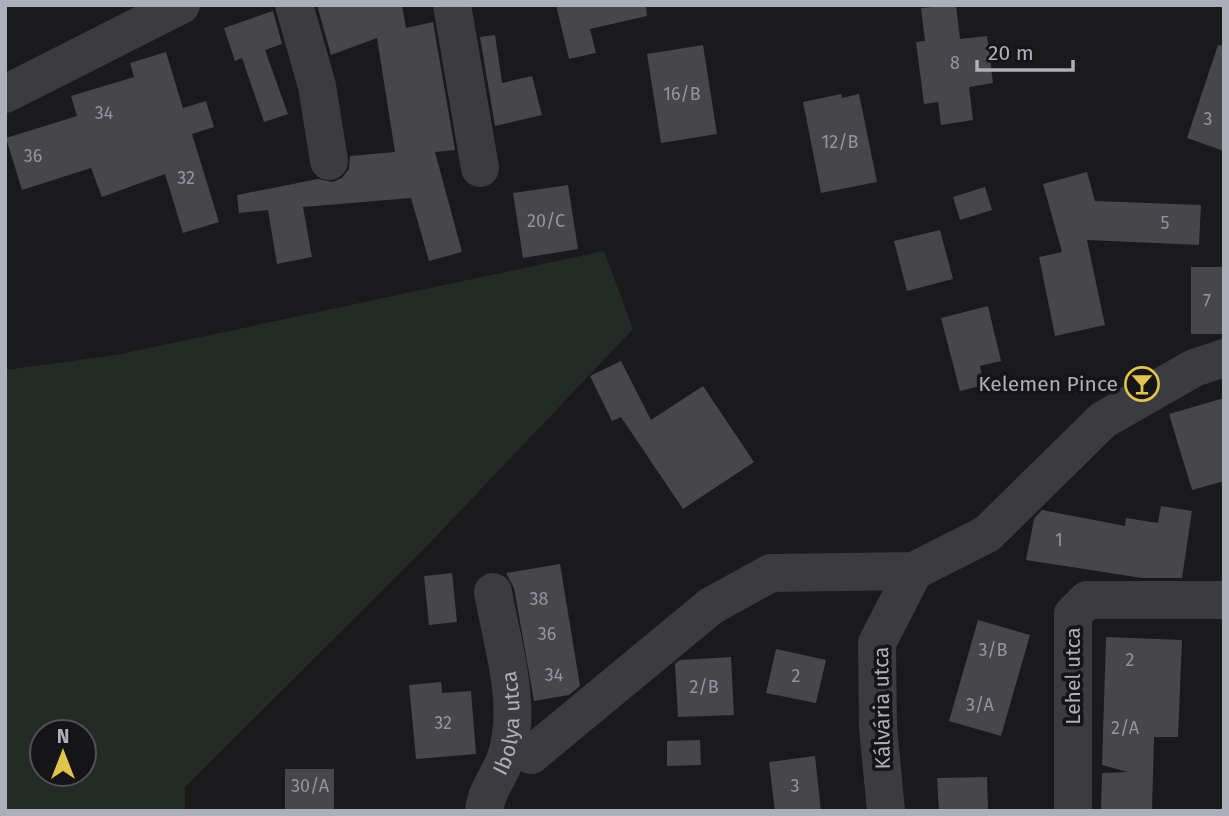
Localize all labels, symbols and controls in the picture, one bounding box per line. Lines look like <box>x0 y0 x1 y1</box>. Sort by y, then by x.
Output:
scale bar <box>977 28 1073 72</box>
text: 20 m <box>988 40 1034 66</box>
house number: 8 <box>950 52 960 74</box>
house number: 16/B <box>663 83 701 105</box>
house number: 34 <box>95 102 114 124</box>
house number: 3 <box>1204 108 1212 130</box>
house number: 12/B <box>821 131 859 153</box>
house number: 36 <box>24 145 42 167</box>
house number: 32 <box>177 167 195 189</box>
house number: 20/C <box>527 210 565 232</box>
house number: 5 <box>1160 212 1170 234</box>
house number: 7 <box>1203 290 1211 312</box>
bar icon: Kelemen Pince <box>1123 365 1161 403</box>
place label: Kelemen Pince <box>978 371 1118 397</box>
house number: 1 <box>1055 529 1063 551</box>
house number: 38 <box>530 588 549 610</box>
house number: 36 <box>538 623 556 645</box>
street label: Lehel utca <box>1060 627 1086 725</box>
house number: 3/B <box>979 639 1008 661</box>
street label: Kálvária utca <box>868 647 896 769</box>
house number: 2 <box>1126 649 1135 671</box>
house number: 34 <box>545 664 564 686</box>
house number: 2 <box>792 665 801 687</box>
street label: Ibolya utca <box>487 669 526 779</box>
house number: 2/B <box>689 676 719 698</box>
house number: 3/A <box>966 694 995 716</box>
house number: 32 <box>434 712 452 734</box>
house number: 2/A <box>1111 717 1140 739</box>
north arrow <box>28 718 98 788</box>
text: N <box>57 725 69 748</box>
house number: 30/A <box>291 775 330 797</box>
house number: 3 <box>791 775 799 797</box>

